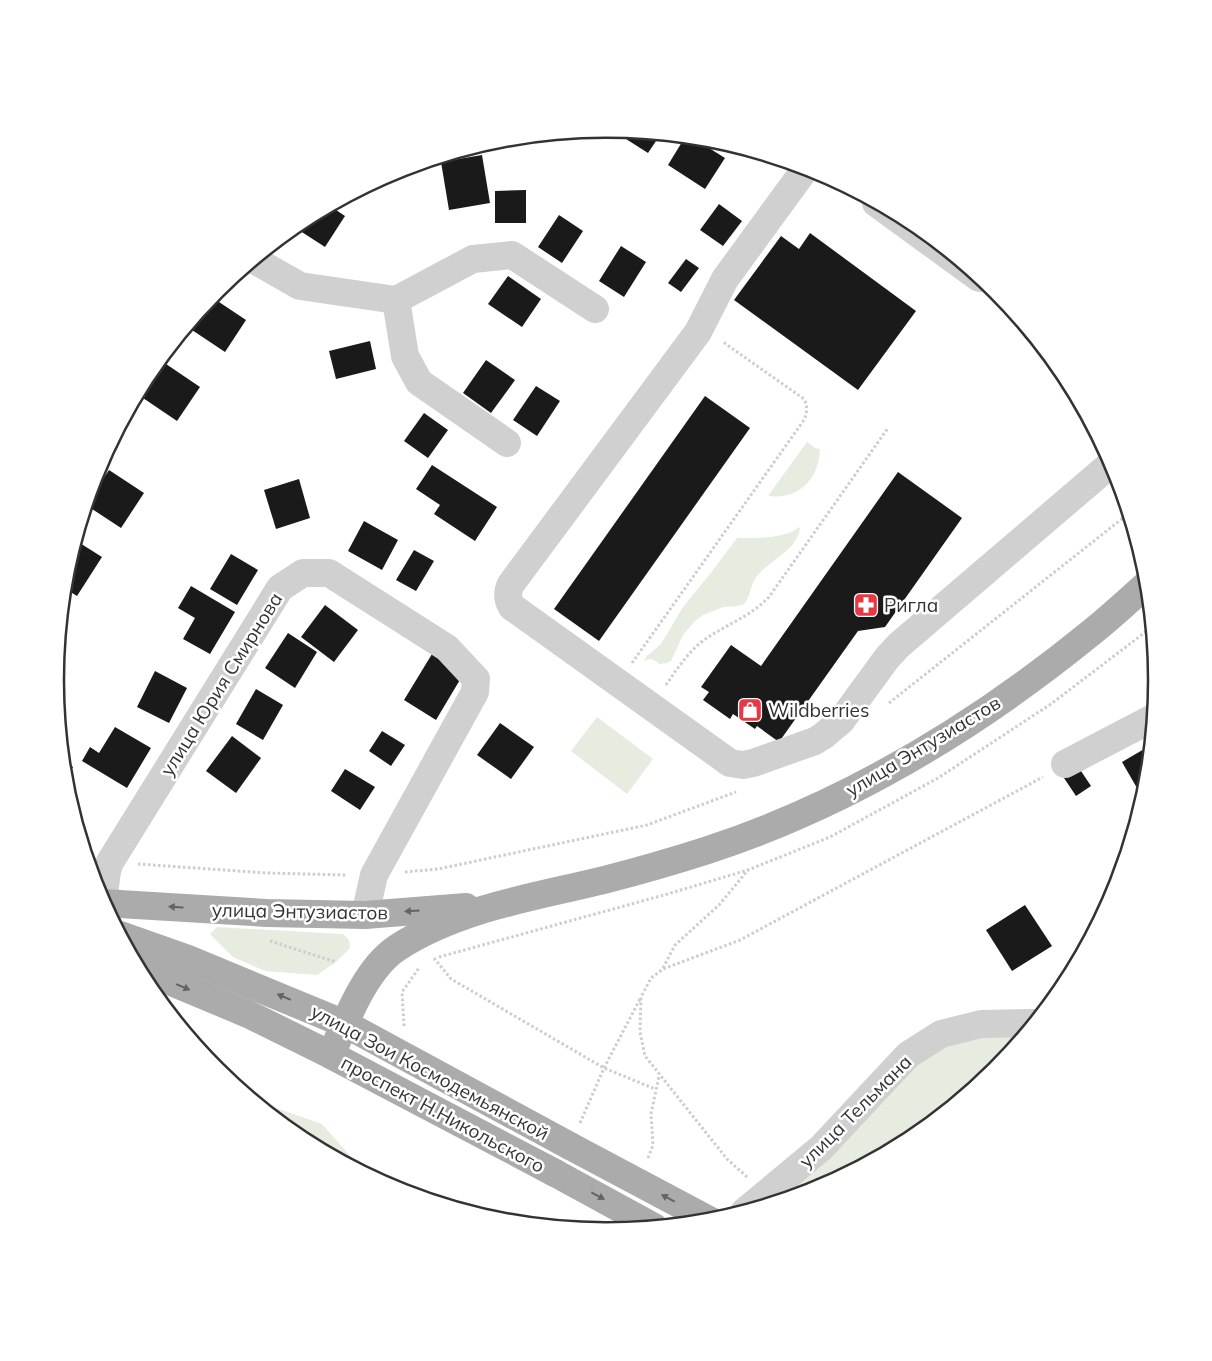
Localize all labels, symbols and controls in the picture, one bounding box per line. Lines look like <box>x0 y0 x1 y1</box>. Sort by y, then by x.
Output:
street label: улица Юрия Смирнова <box>155 588 287 780</box>
pharmacy icon: Ригла <box>853 592 879 618</box>
place label: Ригла <box>884 593 938 617</box>
street label: улица Энтузиастов <box>841 690 1005 802</box>
shop icon: Wildberries <box>737 697 763 723</box>
place label: Wildberries <box>768 698 869 722</box>
street label: улица Энтузиастов <box>212 897 388 925</box>
one-way arrow <box>168 903 184 911</box>
one-way arrow <box>404 908 420 916</box>
one-way arrow <box>176 983 190 991</box>
one-way arrow <box>277 993 291 1001</box>
street label: улица Зои Космодемьянской <box>307 999 553 1145</box>
street label: проспект Н.Никольского <box>337 1050 549 1178</box>
street label: улица Тельмана <box>794 1050 916 1172</box>
one-way arrow <box>591 1192 604 1201</box>
one-way arrow <box>661 1194 675 1202</box>

